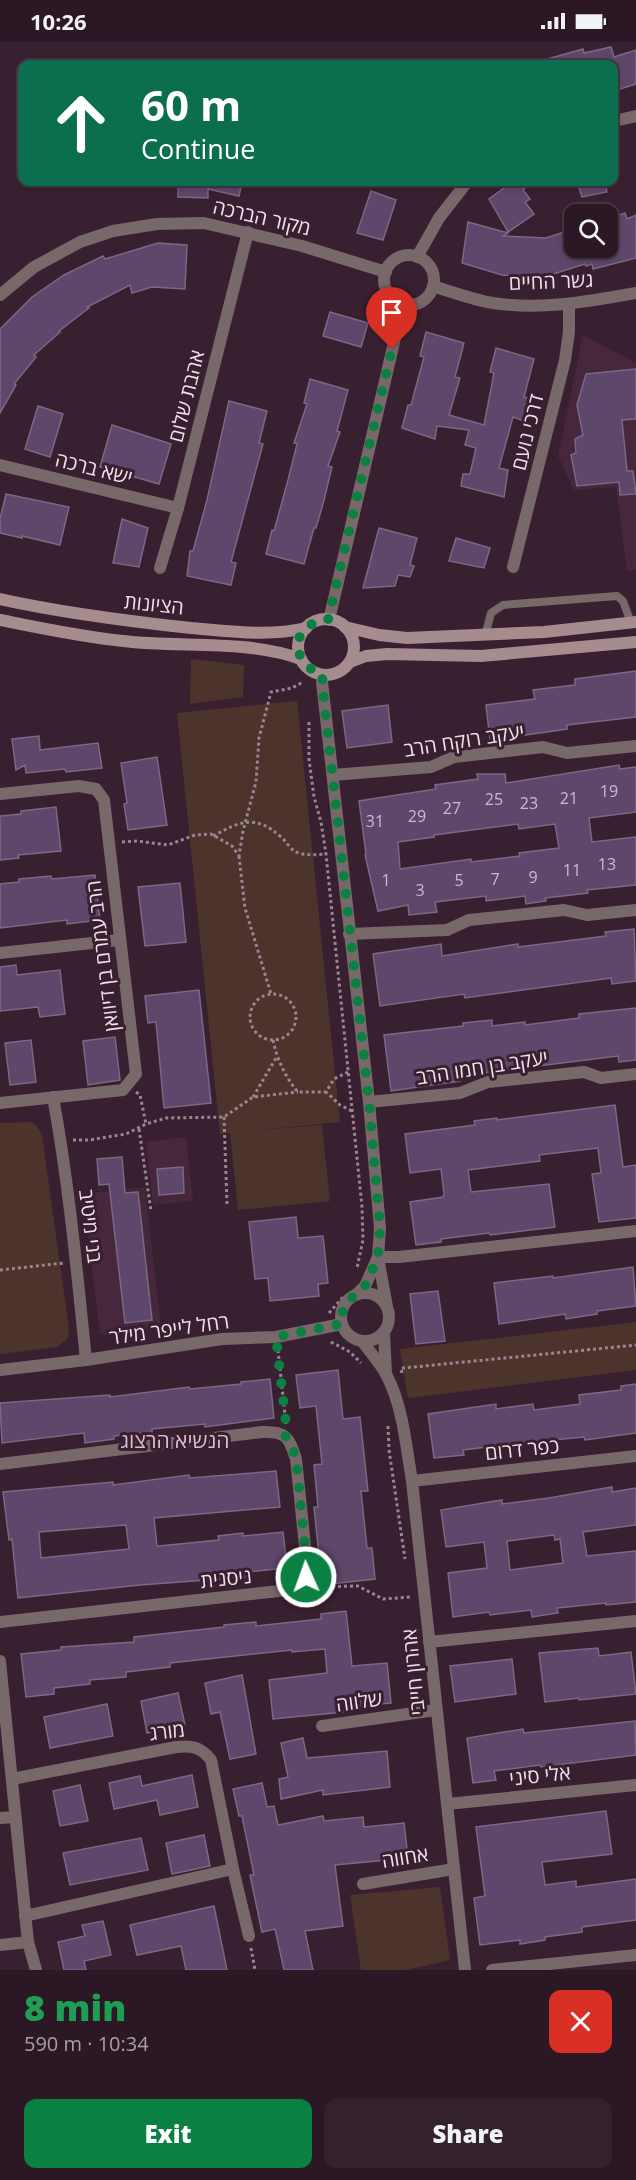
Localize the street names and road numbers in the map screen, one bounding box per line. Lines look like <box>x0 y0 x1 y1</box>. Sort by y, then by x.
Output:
street label: מקור הברכה <box>210 193 314 241</box>
street label: גשר החיים <box>508 266 594 296</box>
street label: אהבת שלום <box>162 347 210 445</box>
street label: דרכי נועם <box>505 391 549 473</box>
street label: ישא ברכה <box>53 445 135 491</box>
street label: הציונות <box>123 587 185 621</box>
street label: יעקב רוקח הרב <box>402 717 526 763</box>
street label: הרב עמרם בן דיוואן <box>79 879 125 1033</box>
street label: יעקב בן חמו הרב <box>414 1043 550 1091</box>
street label: בני מיטיב <box>73 1188 109 1265</box>
street label: רחל לייפר מילר <box>107 1307 231 1351</box>
street label: כפר דרום <box>484 1432 560 1466</box>
street label: ניסנית <box>199 1562 253 1594</box>
street label: אהרון חייבי <box>395 1627 431 1717</box>
street label: שלווה <box>334 1684 384 1718</box>
street label: מורג <box>148 1715 186 1747</box>
street label: אלי סיני <box>508 1758 572 1792</box>
street label: אחווה <box>380 1840 430 1874</box>

